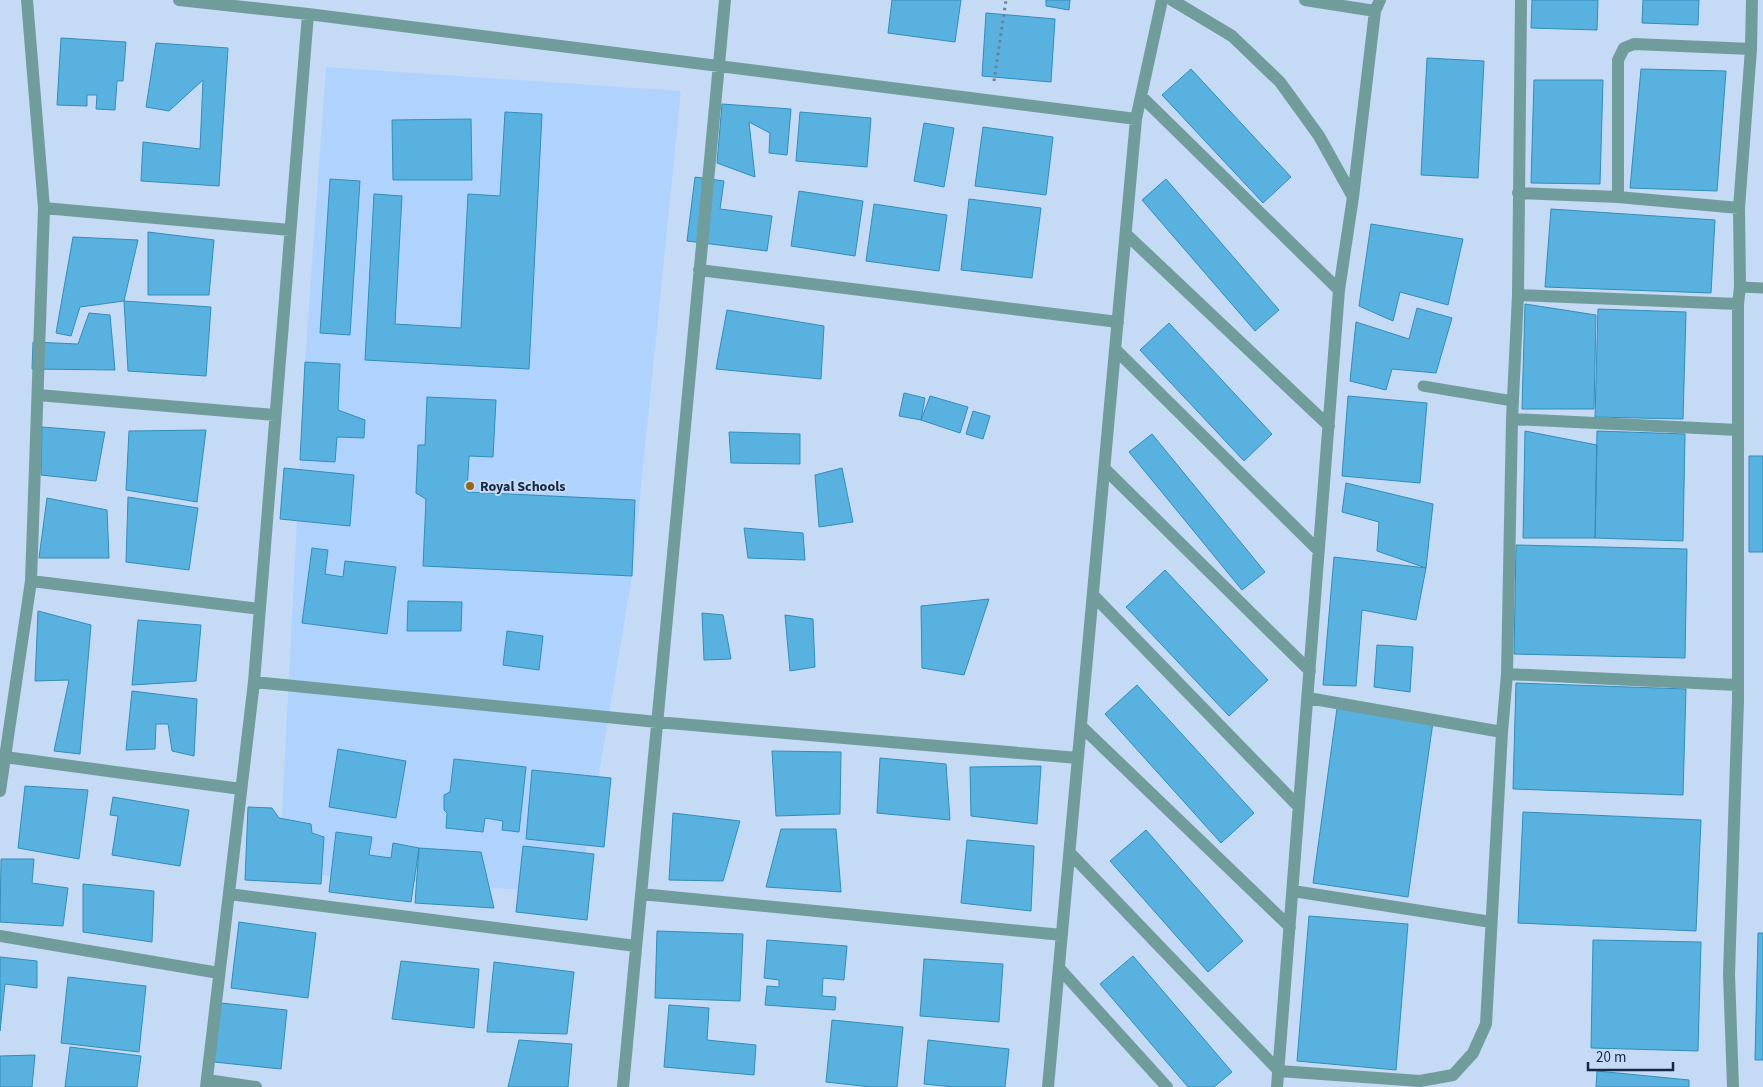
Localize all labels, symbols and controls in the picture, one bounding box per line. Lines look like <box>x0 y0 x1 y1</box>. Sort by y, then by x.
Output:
place label: Royal Schools <box>480 477 565 497</box>
marker: Royal Schools <box>464 480 476 492</box>
scale bar <box>1588 1040 1673 1072</box>
text: 20 m <box>1596 1047 1626 1068</box>

